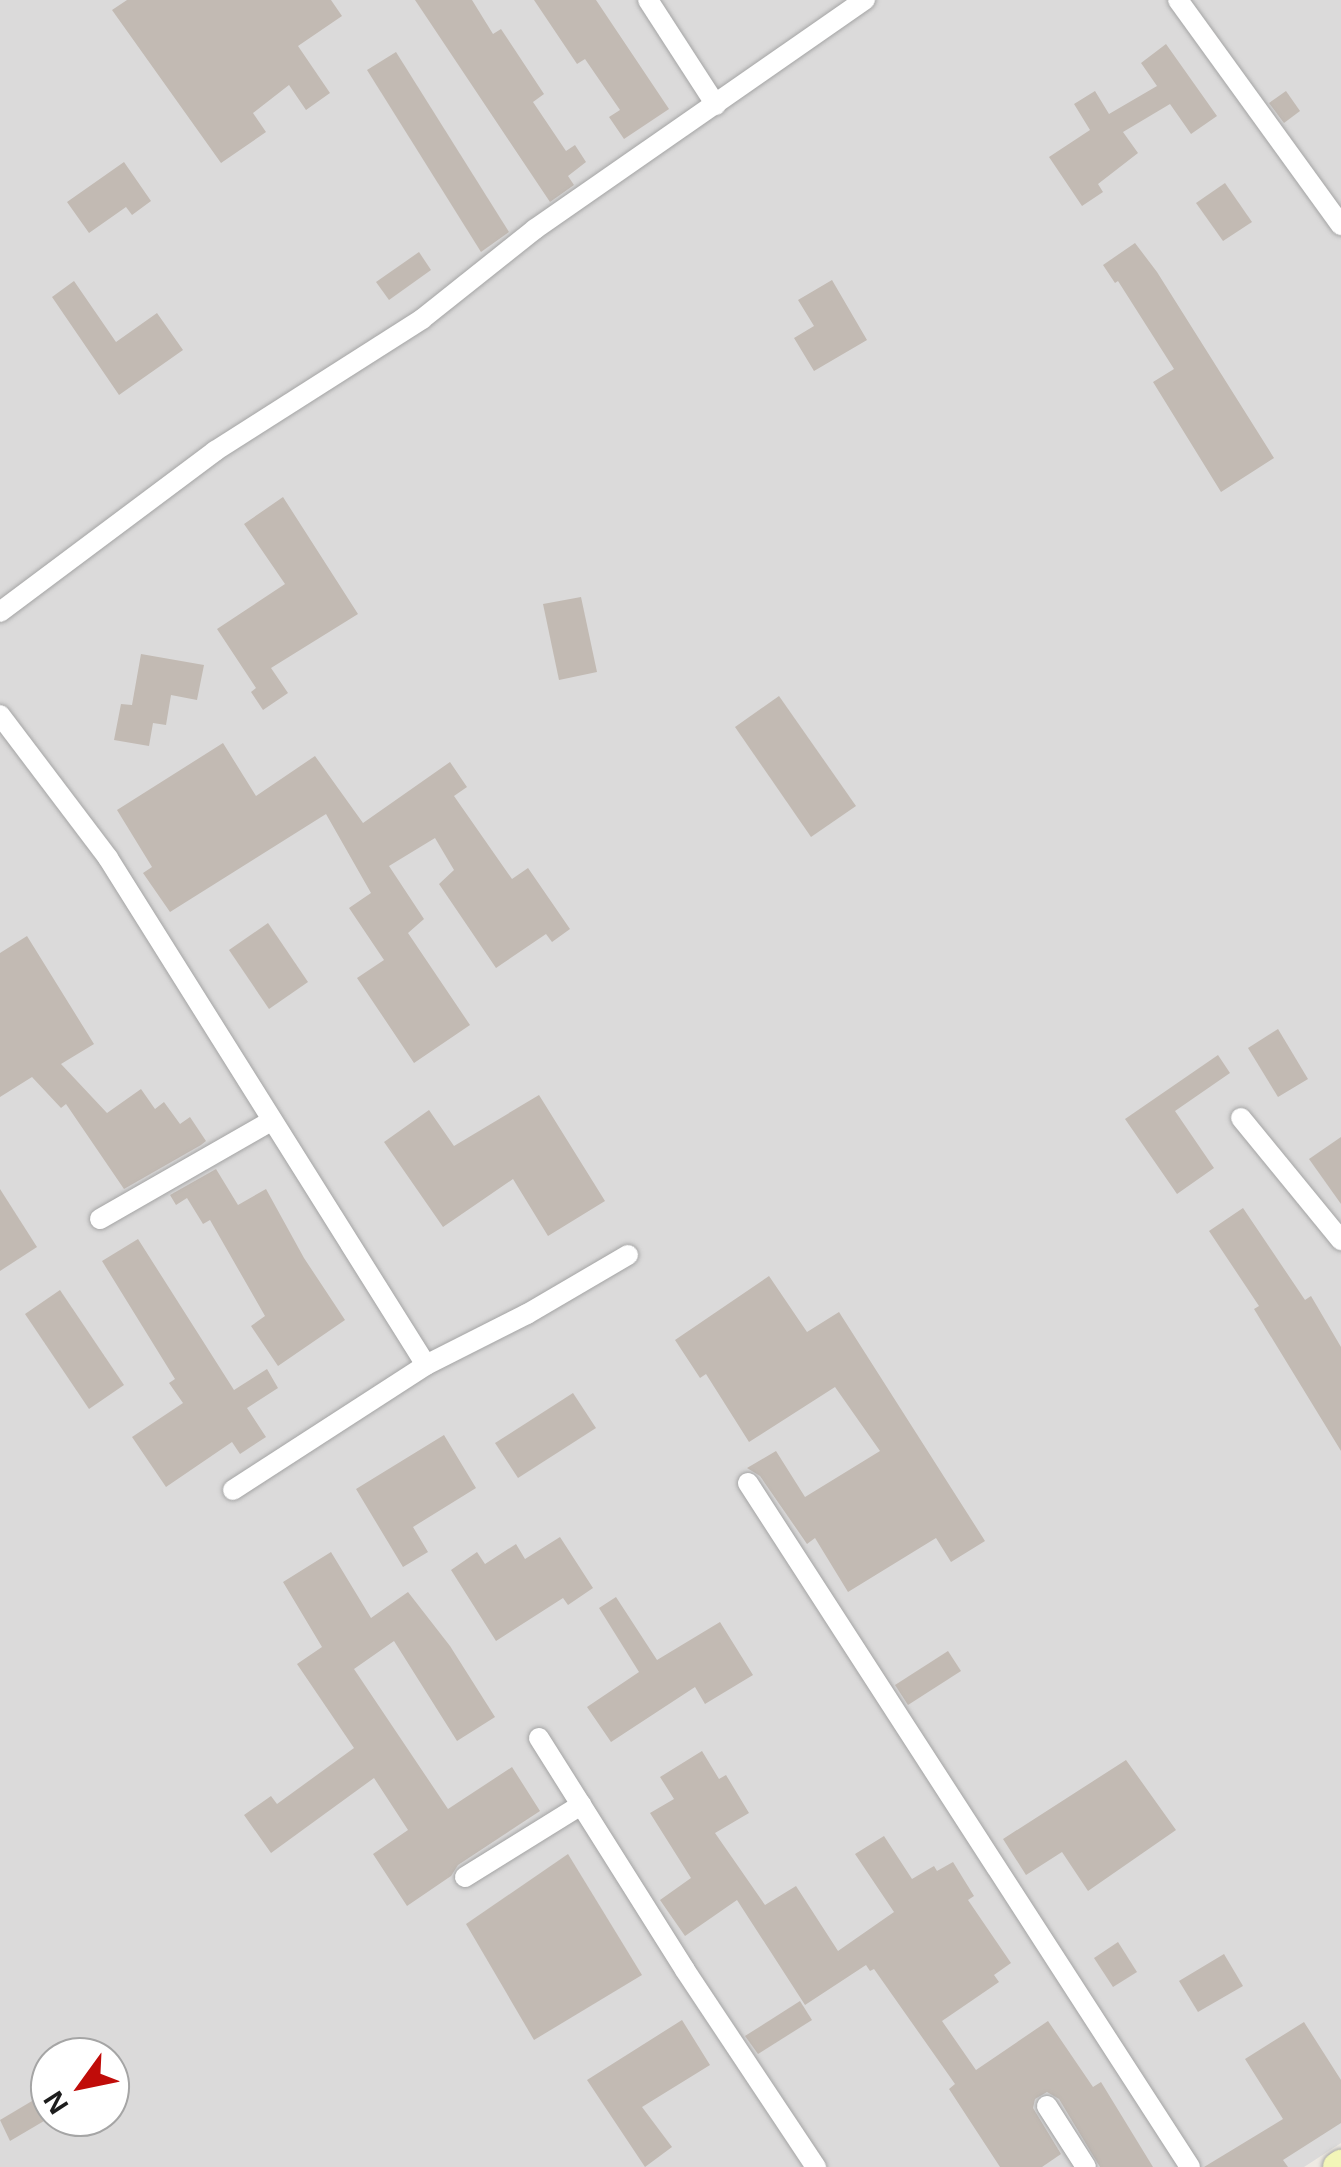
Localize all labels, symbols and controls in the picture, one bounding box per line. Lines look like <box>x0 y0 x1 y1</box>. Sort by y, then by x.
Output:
north arrow <box>30 2037 130 2137</box>
text: N <box>38 2086 75 2119</box>

